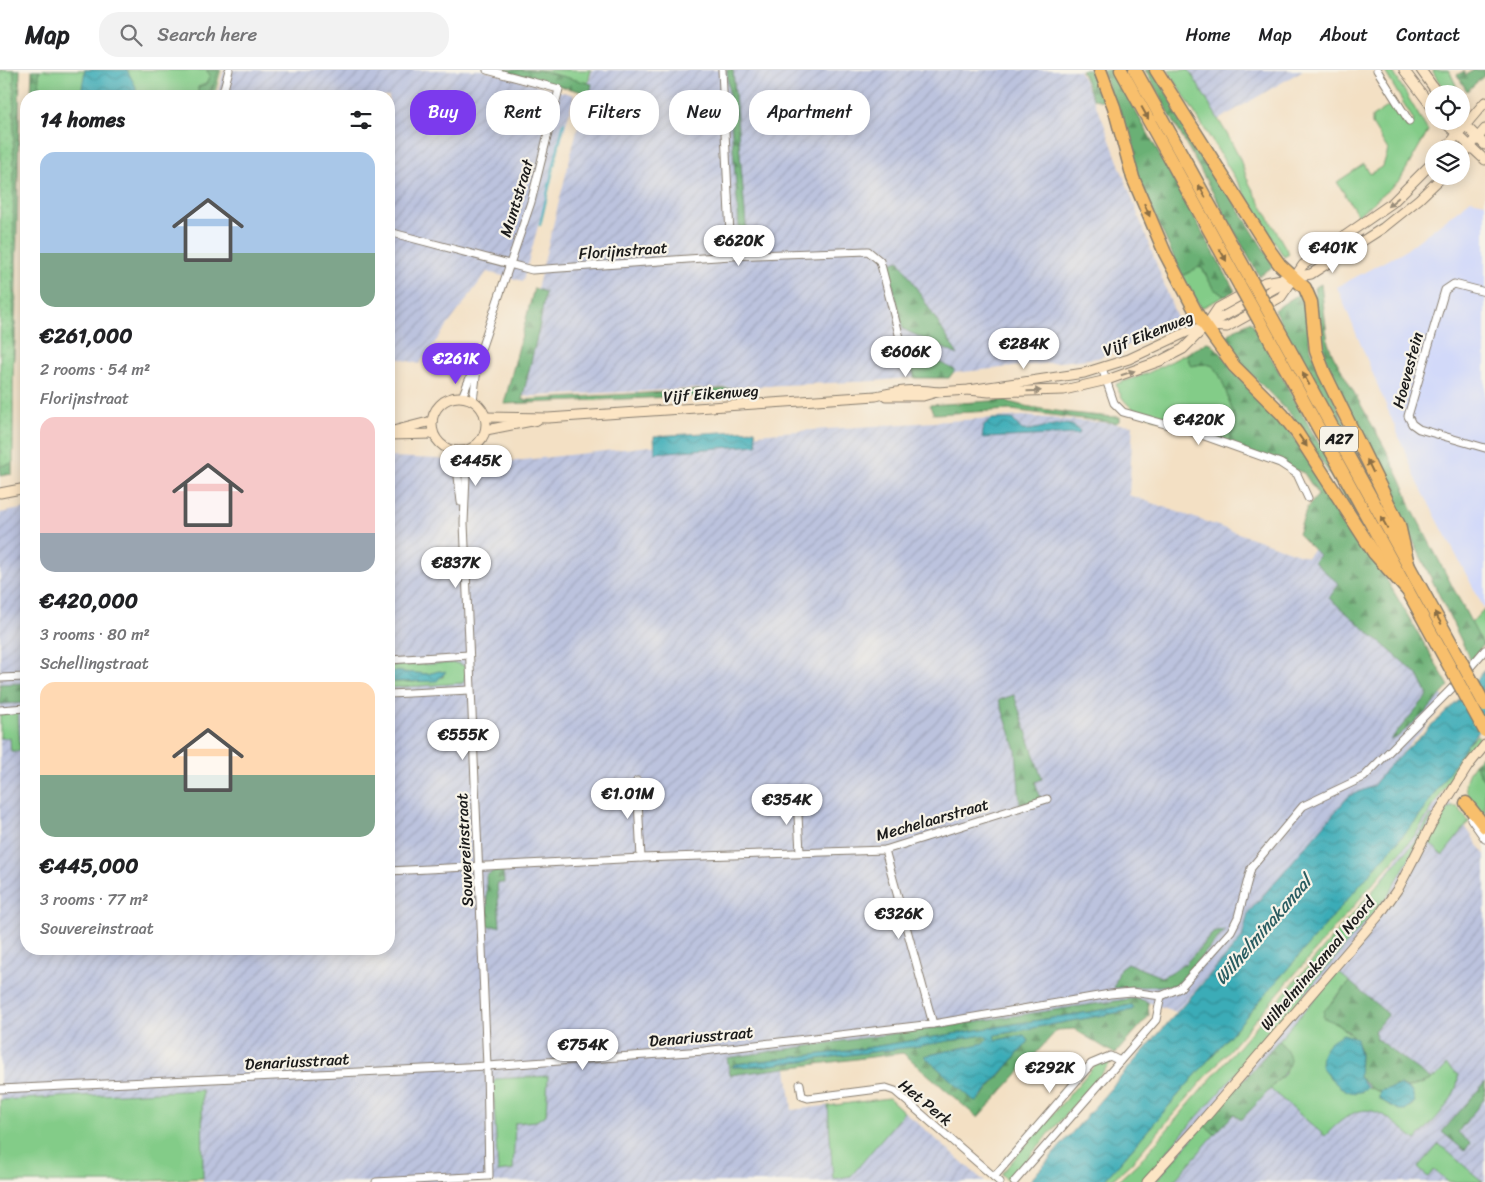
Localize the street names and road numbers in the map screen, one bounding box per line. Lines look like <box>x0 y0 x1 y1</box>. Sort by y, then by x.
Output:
street label: Muntstraat <box>491 155 542 241</box>
street label: Florijnstraat <box>578 233 668 268</box>
street label: Vijf Eikenweg <box>1098 302 1198 365</box>
street label: Hoevestein <box>1383 328 1432 412</box>
street label: Vijf Eikenweg <box>662 376 760 411</box>
road number: A27 <box>1320 426 1358 452</box>
street label: Mechelaarstraat <box>872 789 992 849</box>
street label: Souvereinstraat <box>447 792 482 908</box>
street label: Wilhelminakanaal Noord <box>1252 888 1383 1037</box>
street label: Denariusstraat <box>648 1017 754 1055</box>
street label: Denariusstraat <box>244 1044 350 1079</box>
street label: Het Perk <box>892 1071 959 1134</box>

